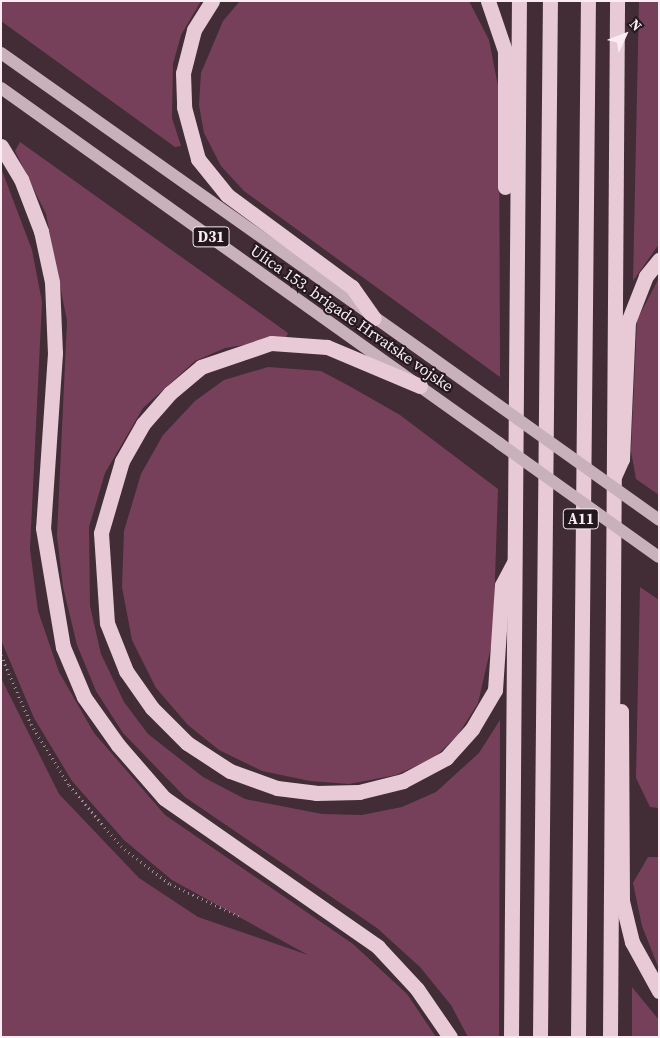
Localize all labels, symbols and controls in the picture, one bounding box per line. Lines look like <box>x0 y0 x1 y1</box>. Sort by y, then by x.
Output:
north arrow <box>600 10 650 60</box>
text: N <box>625 14 647 35</box>
road number: D31 <box>192 224 230 250</box>
street label: Ulica 153. brigade Hrvatske vojske <box>247 240 457 396</box>
road number: A11 <box>562 506 600 532</box>

